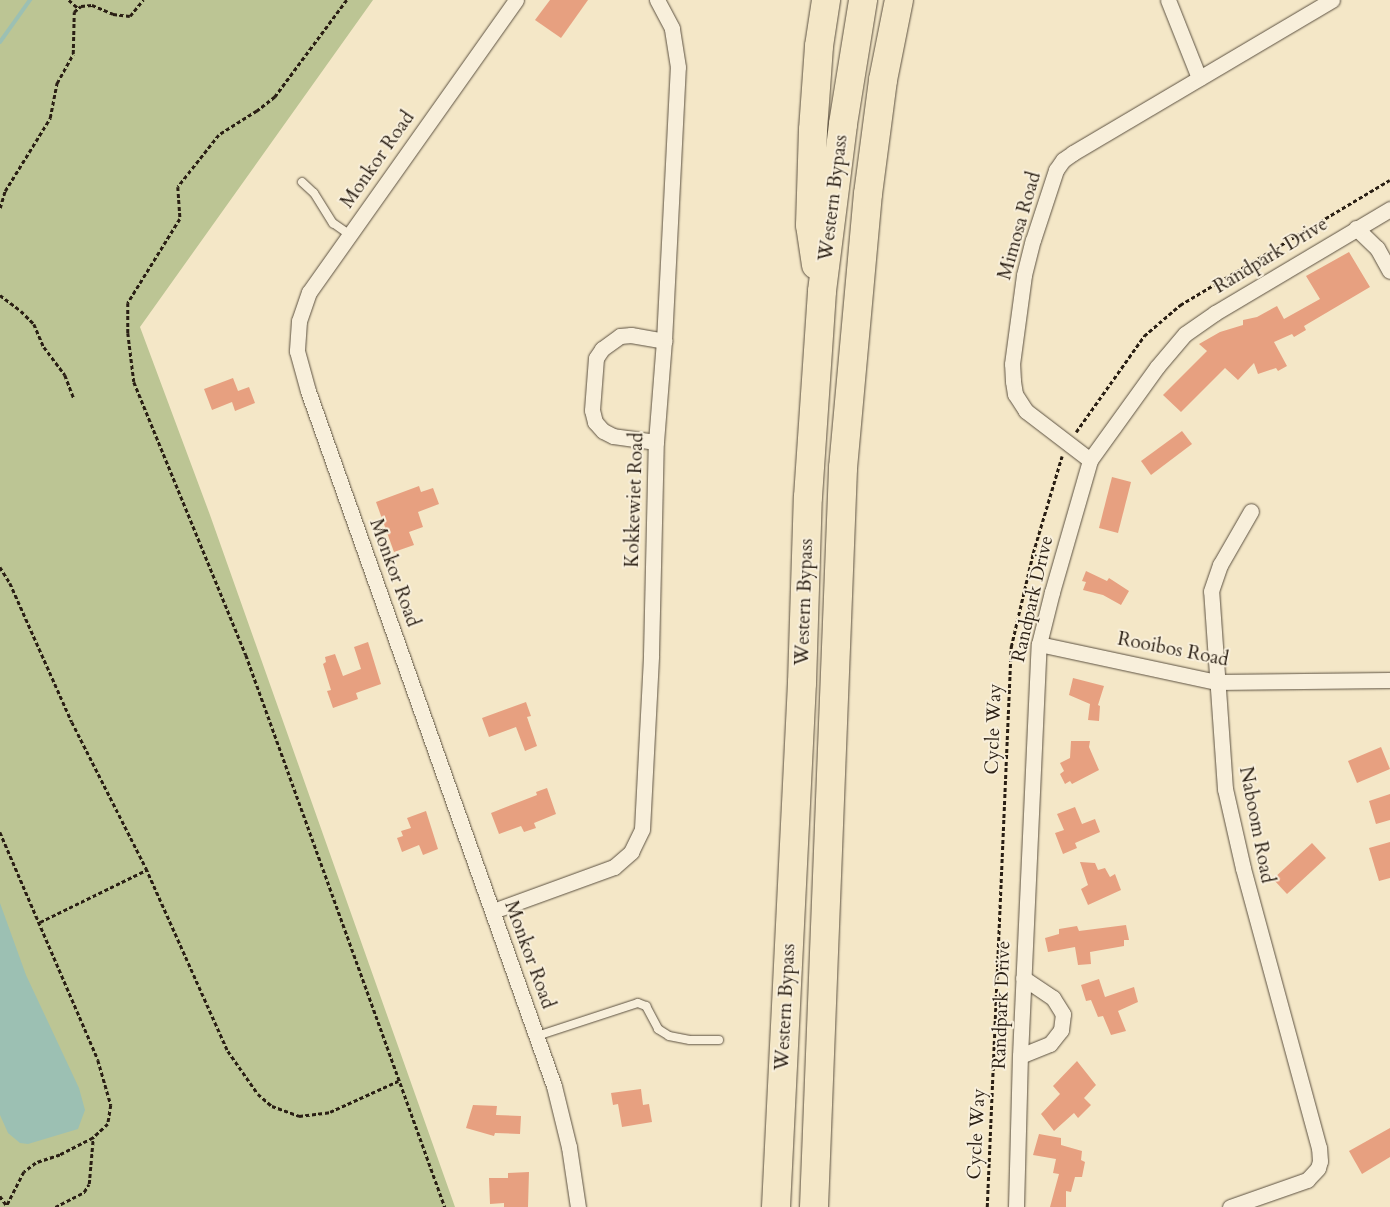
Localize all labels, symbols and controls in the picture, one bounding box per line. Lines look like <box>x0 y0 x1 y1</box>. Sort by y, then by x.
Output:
street label: Monkor Road <box>336 107 420 213</box>
street label: Western Bypass <box>815 133 853 263</box>
street label: Mimosa Road <box>994 170 1046 282</box>
street label: Randpark Drive <box>1210 213 1332 299</box>
street label: Kokkewiet Road <box>621 432 649 568</box>
street label: Monkor Road <box>364 516 424 630</box>
street label: Randpark Drive <box>1007 534 1059 664</box>
street label: Western Bypass <box>791 538 819 666</box>
street label: Rooibos Road <box>1115 628 1231 672</box>
street label: Cycle Way <box>981 683 1007 775</box>
street label: Naboom Road <box>1234 765 1278 885</box>
street label: Monkor Road <box>499 898 559 1012</box>
street label: Randpark Drive <box>988 940 1016 1070</box>
street label: Western Bypass <box>771 943 801 1071</box>
street label: Cycle Way <box>963 1088 991 1180</box>

